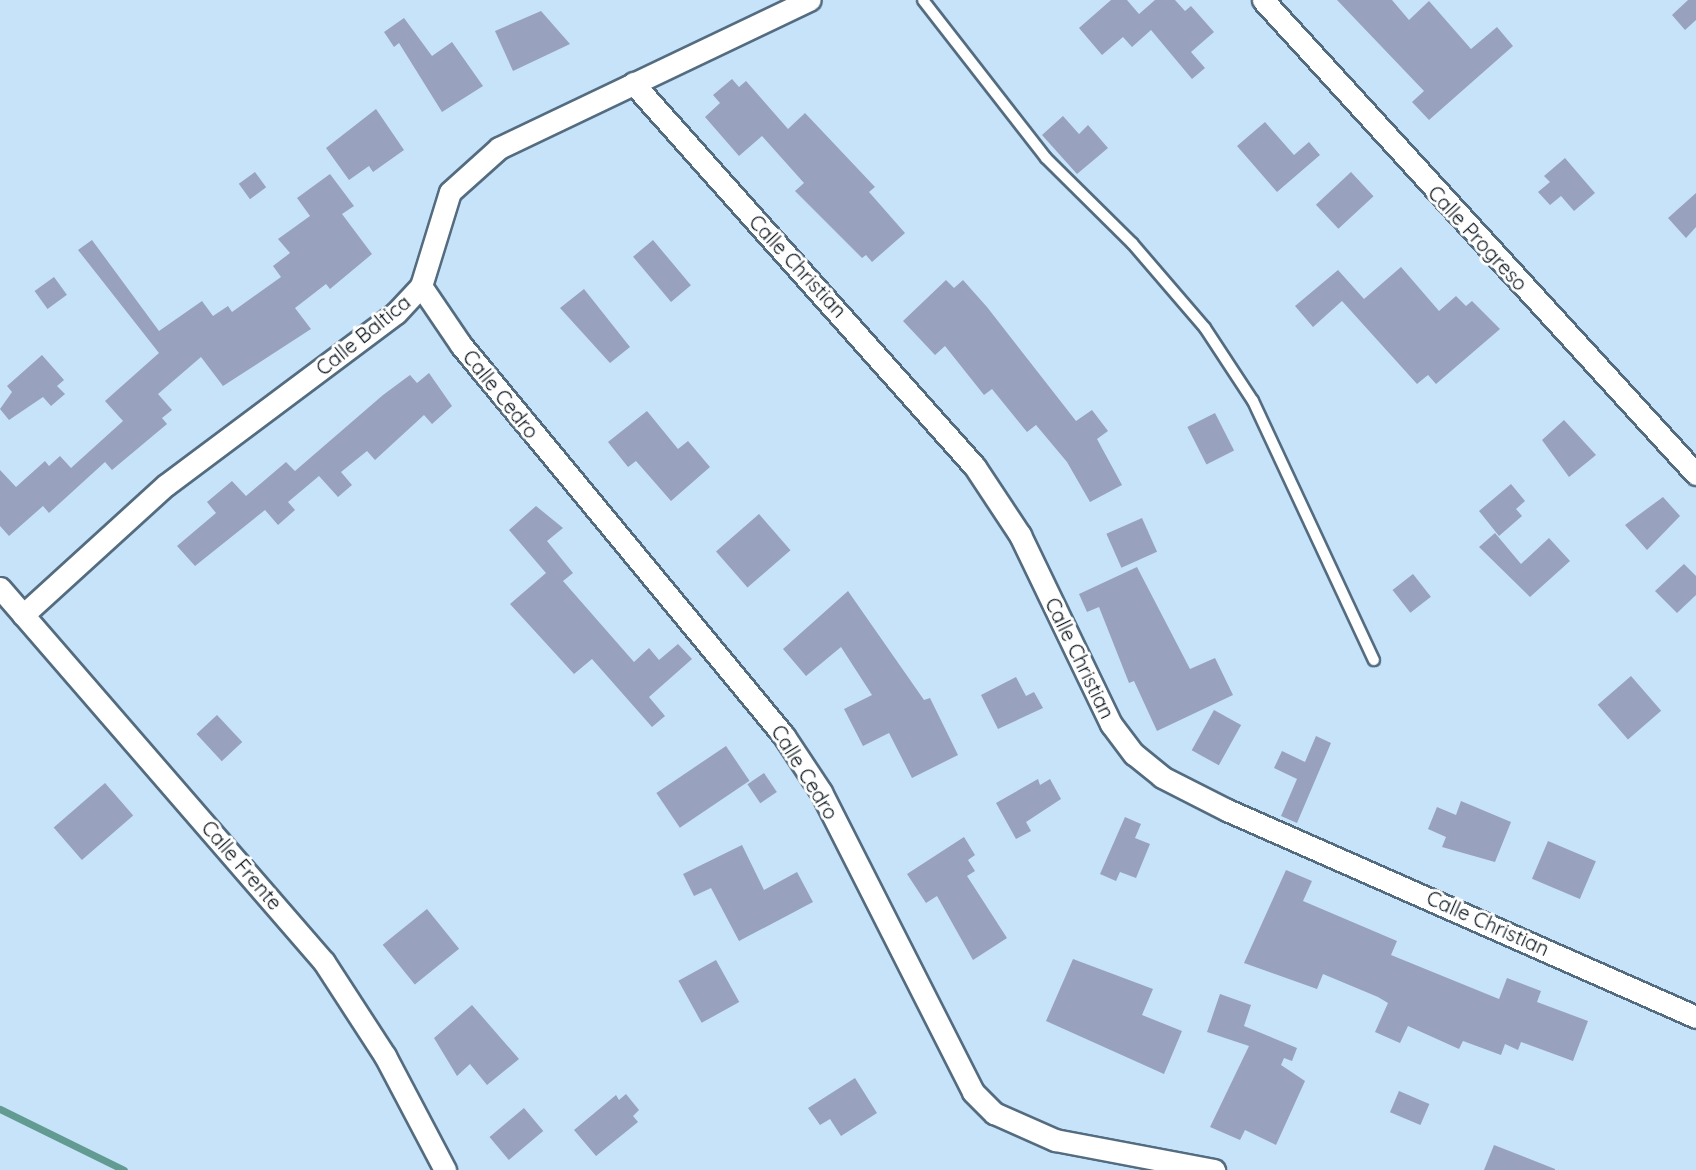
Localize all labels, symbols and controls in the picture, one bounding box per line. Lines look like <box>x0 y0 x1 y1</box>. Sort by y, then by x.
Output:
street label: Calle Progreso <box>1423 181 1533 295</box>
street label: Calle Christian <box>744 210 852 322</box>
street label: Calle Baltica <box>311 290 415 380</box>
street label: Calle Cedro <box>458 345 544 443</box>
street label: Calle Christian <box>1040 594 1120 722</box>
street label: Calle Cedro <box>767 720 843 824</box>
street label: Calle Frente <box>197 816 287 914</box>
street label: Calle Christian <box>1423 885 1553 961</box>

